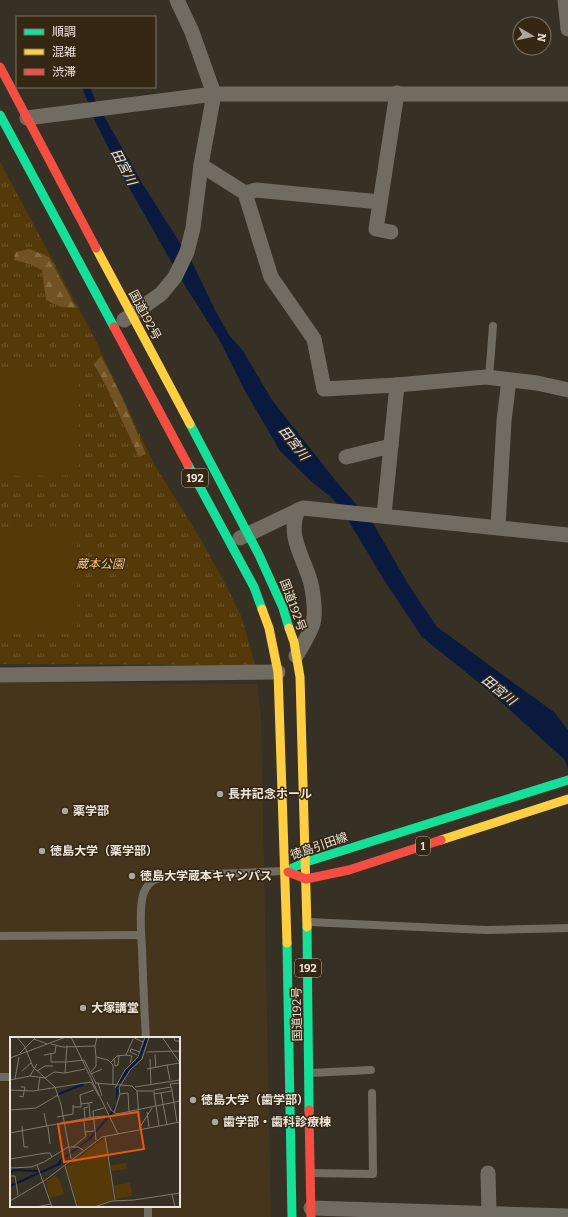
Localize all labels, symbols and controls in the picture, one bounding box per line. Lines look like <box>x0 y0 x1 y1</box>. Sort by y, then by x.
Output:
legend <box>16 16 156 88</box>
north arrow <box>512 16 552 56</box>
text: 順調 <box>52 25 76 39</box>
text: N <box>534 32 548 43</box>
text: 混雑 <box>52 45 76 59</box>
text: 渋滞 <box>52 65 76 79</box>
water label: 田宮川 <box>108 146 141 189</box>
street label: 国道192号 <box>126 288 164 342</box>
water label: 田宮川 <box>276 423 313 465</box>
road number: 192 <box>182 469 208 487</box>
park label: 蔵本公園 <box>76 557 126 571</box>
street label: 国道192号 <box>277 577 309 633</box>
water label: 田宮川 <box>479 672 520 709</box>
place label: 長井記念ホール <box>228 787 312 801</box>
marker: 長井記念ホール <box>215 789 225 799</box>
place label: 薬学部 <box>73 804 109 818</box>
marker: 薬学部 <box>60 806 70 816</box>
street label: 徳島引田線 <box>288 830 350 862</box>
road number: 1 <box>416 837 430 855</box>
place label: 徳島大学（薬学部） <box>50 844 158 858</box>
marker: 徳島大学（薬学部） <box>37 846 47 856</box>
place label: 徳島大学蔵本キャンパス <box>140 869 272 883</box>
marker: 徳島大学蔵本キャンパス <box>127 871 137 881</box>
road number: 192 <box>295 959 321 977</box>
street label: 国道192号 <box>290 987 304 1041</box>
place label: 大塚講堂 <box>91 1001 139 1015</box>
marker: 大塚講堂 <box>78 1003 88 1013</box>
inset map <box>10 1037 180 1207</box>
place label: 徳島大学（歯学部） <box>201 1093 309 1107</box>
marker: 徳島大学（歯学部） <box>188 1095 198 1105</box>
place label: 歯学部・歯科診療棟 <box>223 1115 331 1129</box>
marker: 歯学部・歯科診療棟 <box>210 1117 220 1127</box>

